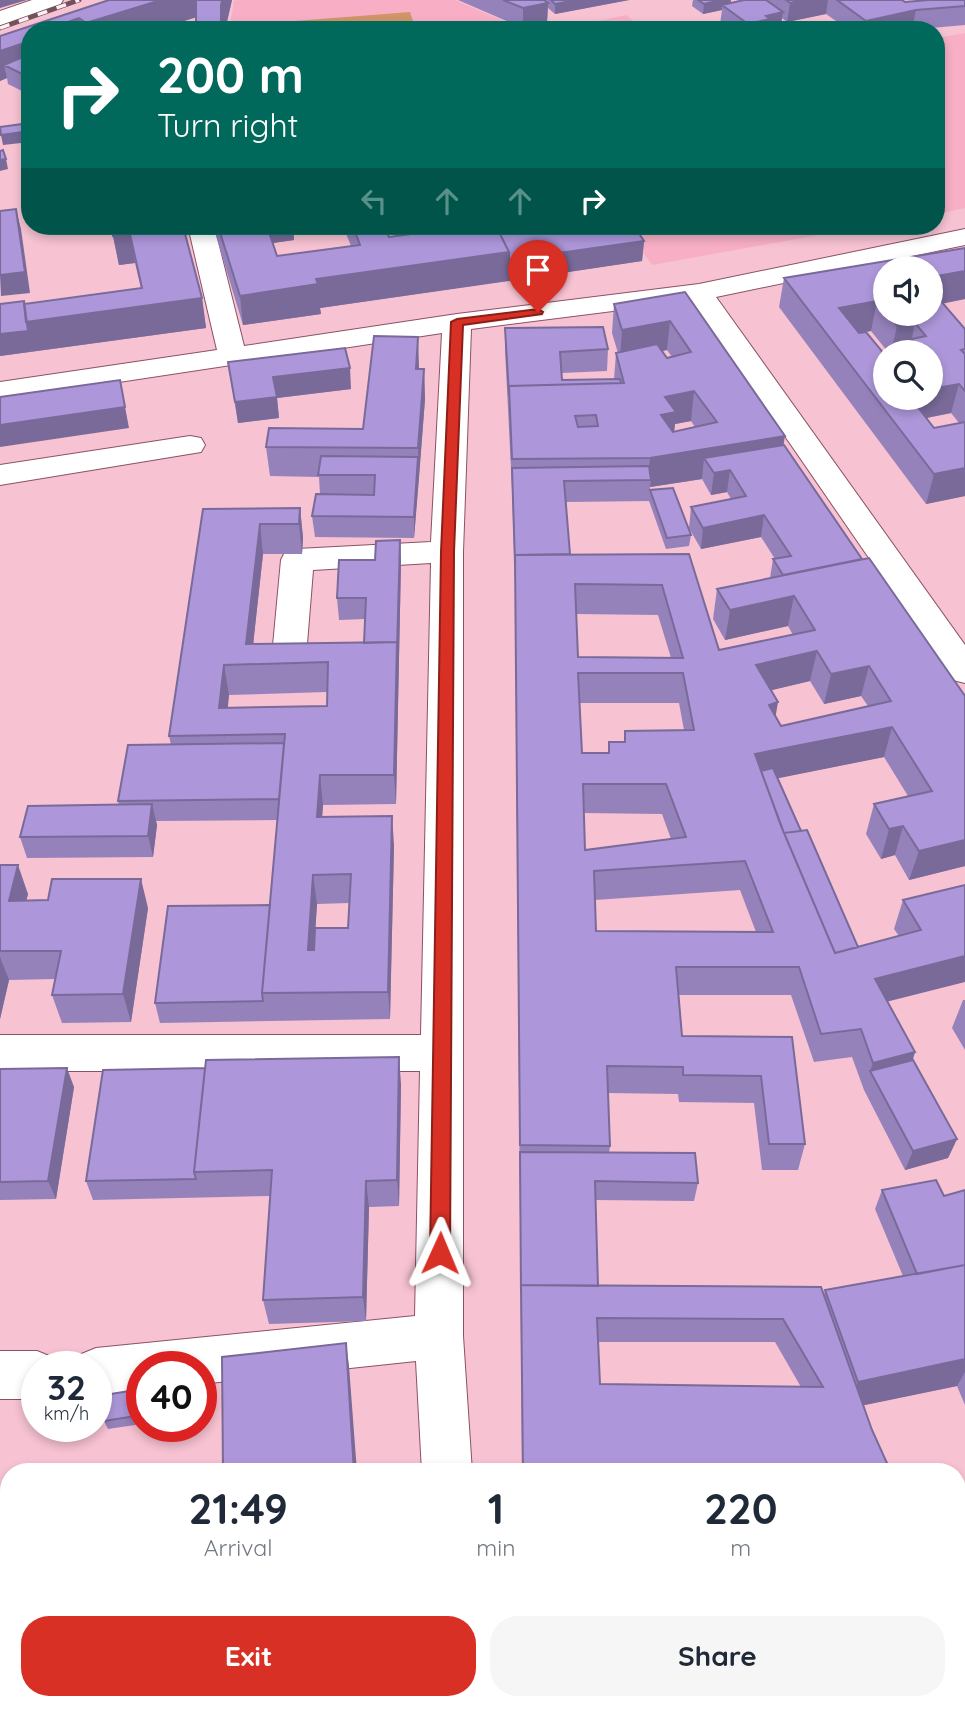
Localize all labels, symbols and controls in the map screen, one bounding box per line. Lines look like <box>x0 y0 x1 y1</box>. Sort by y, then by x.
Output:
text: 200 m <box>157 44 304 105</box>
icon: right <box>42 49 133 140</box>
text: Turn right <box>157 105 298 145</box>
icon: left <box>355 182 393 220</box>
icon: ahead <box>428 182 466 220</box>
icon: ahead <box>501 182 539 220</box>
icon: right <box>574 182 612 220</box>
pin <box>508 240 568 312</box>
icon: arrive <box>519 251 557 289</box>
map controls <box>873 256 943 410</box>
button: sound <box>873 256 943 326</box>
button: search <box>873 340 943 410</box>
position arrow <box>403 1216 477 1290</box>
speed limit sign: 40 <box>126 1351 217 1442</box>
text: 32 <box>47 1365 86 1409</box>
text: km/h <box>44 1402 89 1425</box>
text: 21:49 <box>188 1482 288 1535</box>
text: 1 <box>488 1482 504 1535</box>
text: 220 <box>704 1482 778 1535</box>
text: Arrival <box>204 1533 273 1562</box>
text: min <box>476 1533 516 1562</box>
text: m <box>730 1533 751 1562</box>
button: Exit <box>21 1616 476 1696</box>
button: Share <box>490 1616 945 1696</box>

